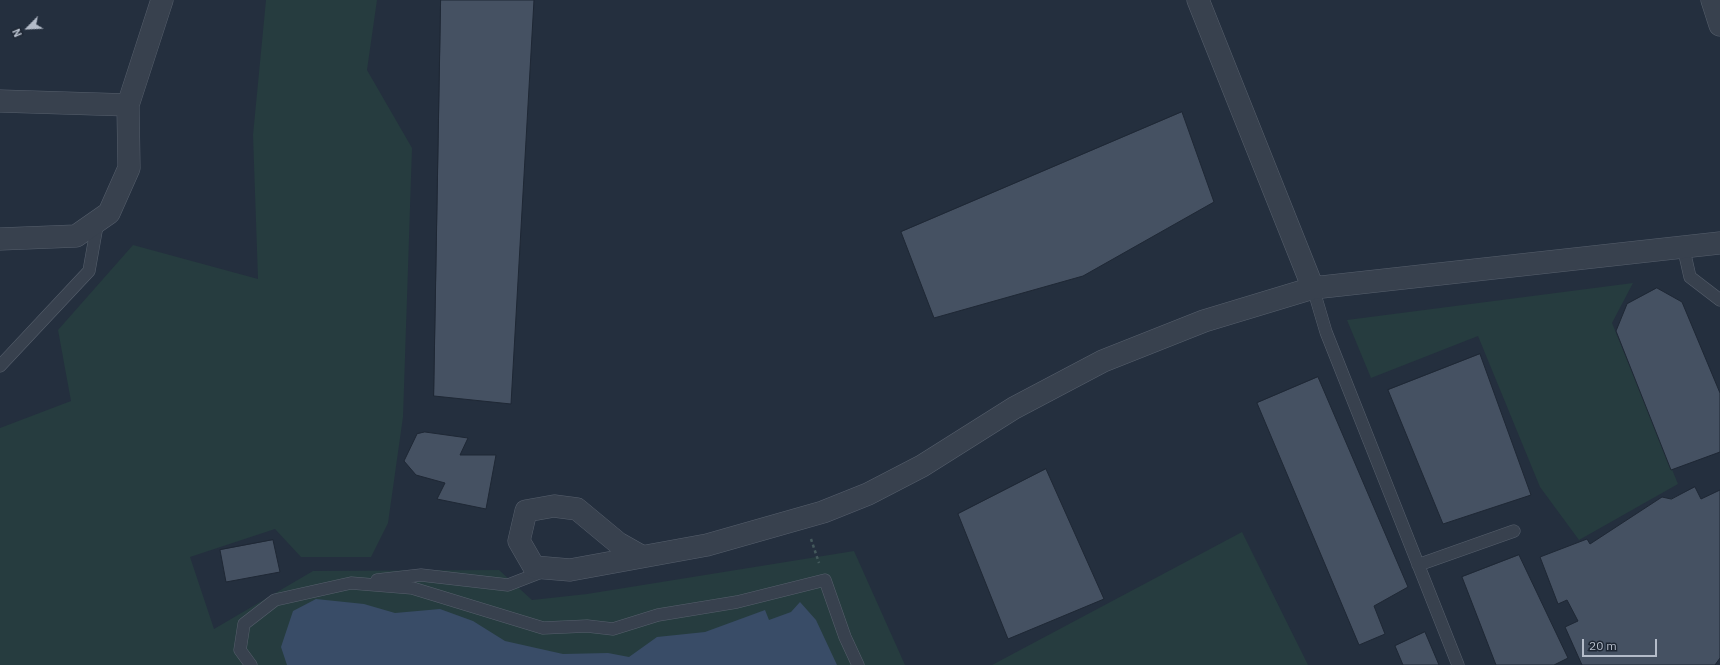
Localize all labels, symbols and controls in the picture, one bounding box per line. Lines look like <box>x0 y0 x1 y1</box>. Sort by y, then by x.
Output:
north arrow <box>8 8 48 48</box>
text: N <box>9 26 25 39</box>
scale bar <box>1584 631 1659 657</box>
text: 20 m <box>1589 638 1617 653</box>

